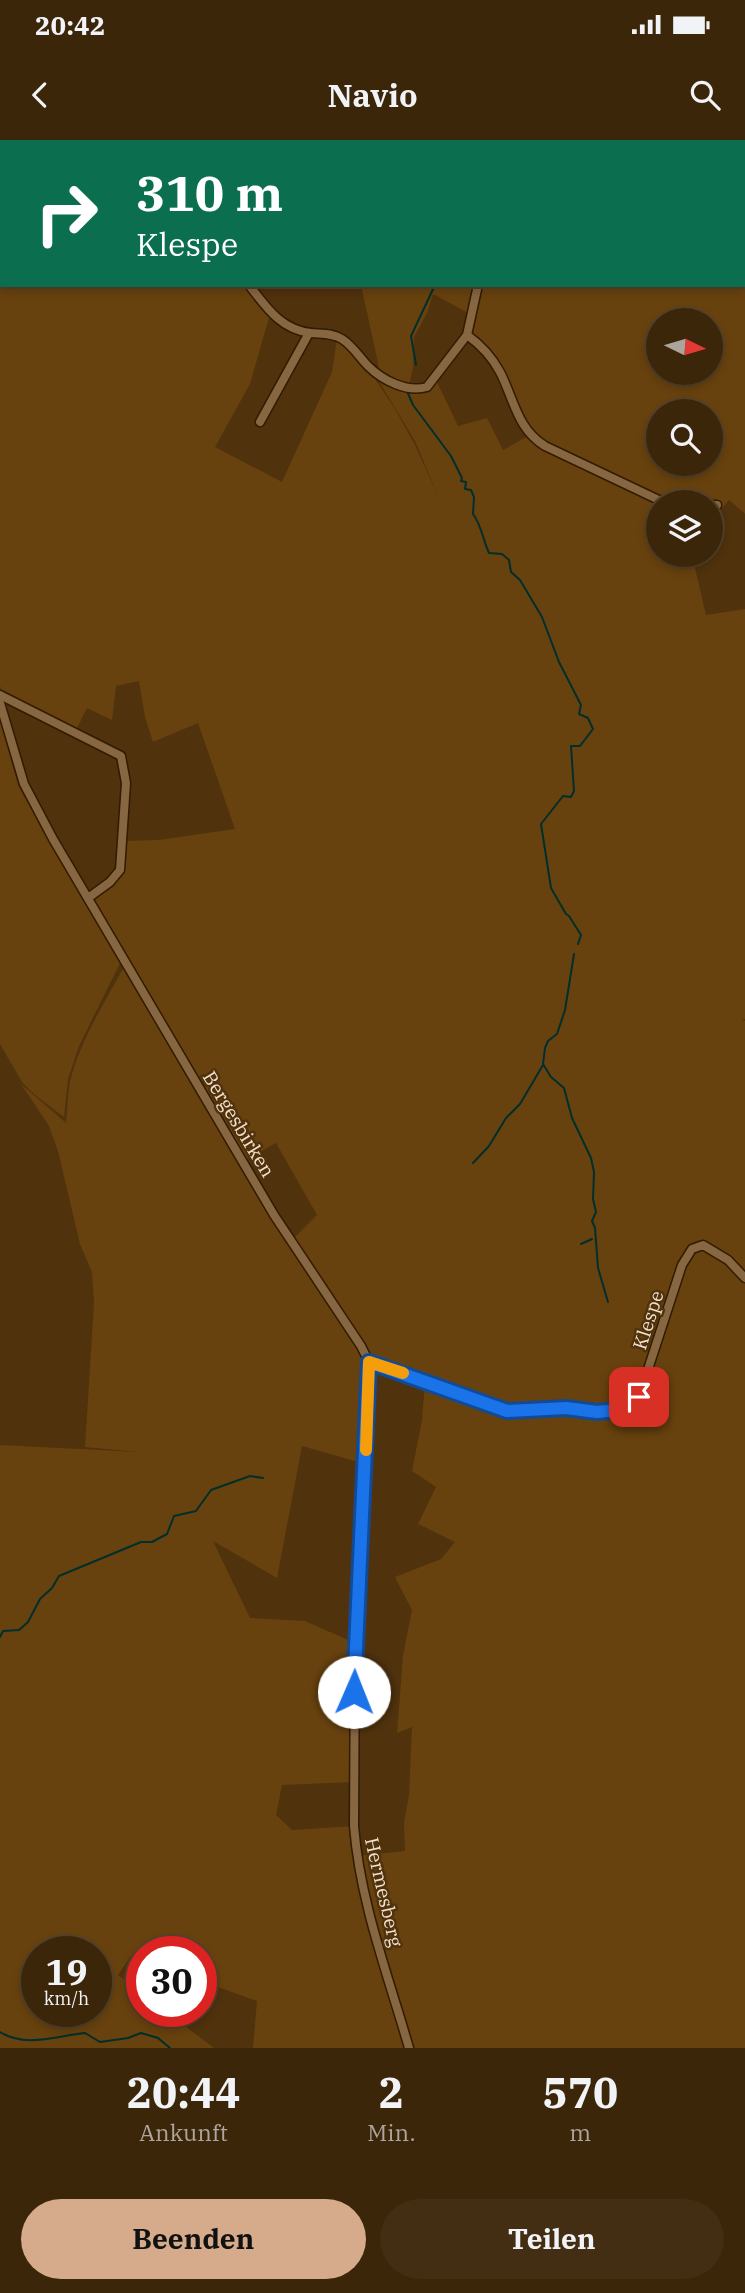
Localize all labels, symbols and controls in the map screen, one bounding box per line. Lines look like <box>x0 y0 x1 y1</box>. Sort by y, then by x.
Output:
text: 20:42 <box>35 8 105 42</box>
text: Navio <box>327 74 418 116</box>
icon: back <box>21 76 59 114</box>
icon: search <box>686 76 724 114</box>
text: 310 m <box>136 161 283 224</box>
icon: right <box>21 168 112 259</box>
text: Klespe <box>136 223 238 265</box>
north arrow <box>646 308 723 385</box>
map controls <box>646 308 723 567</box>
button: search <box>646 399 723 476</box>
button: layers <box>646 490 723 567</box>
street label: Bergesbirken <box>198 1066 280 1182</box>
street label: Klespe <box>627 1287 669 1353</box>
pin <box>609 1367 669 1427</box>
icon: arrive <box>620 1378 658 1416</box>
position arrow <box>317 1655 391 1729</box>
street label: Hermesberg <box>360 1835 408 1950</box>
speed limit sign: 30 <box>126 1936 217 2027</box>
text: 19 <box>45 1949 88 1995</box>
text: km/h <box>44 1987 89 2010</box>
text: 20:44 <box>127 2065 240 2120</box>
text: 2 <box>379 2065 404 2120</box>
text: 570 <box>543 2065 618 2120</box>
text: Ankunft <box>139 2117 228 2147</box>
text: Min. <box>367 2117 416 2147</box>
text: m <box>569 2117 591 2147</box>
button: Beenden <box>21 2199 366 2279</box>
button: Teilen <box>380 2199 724 2279</box>

